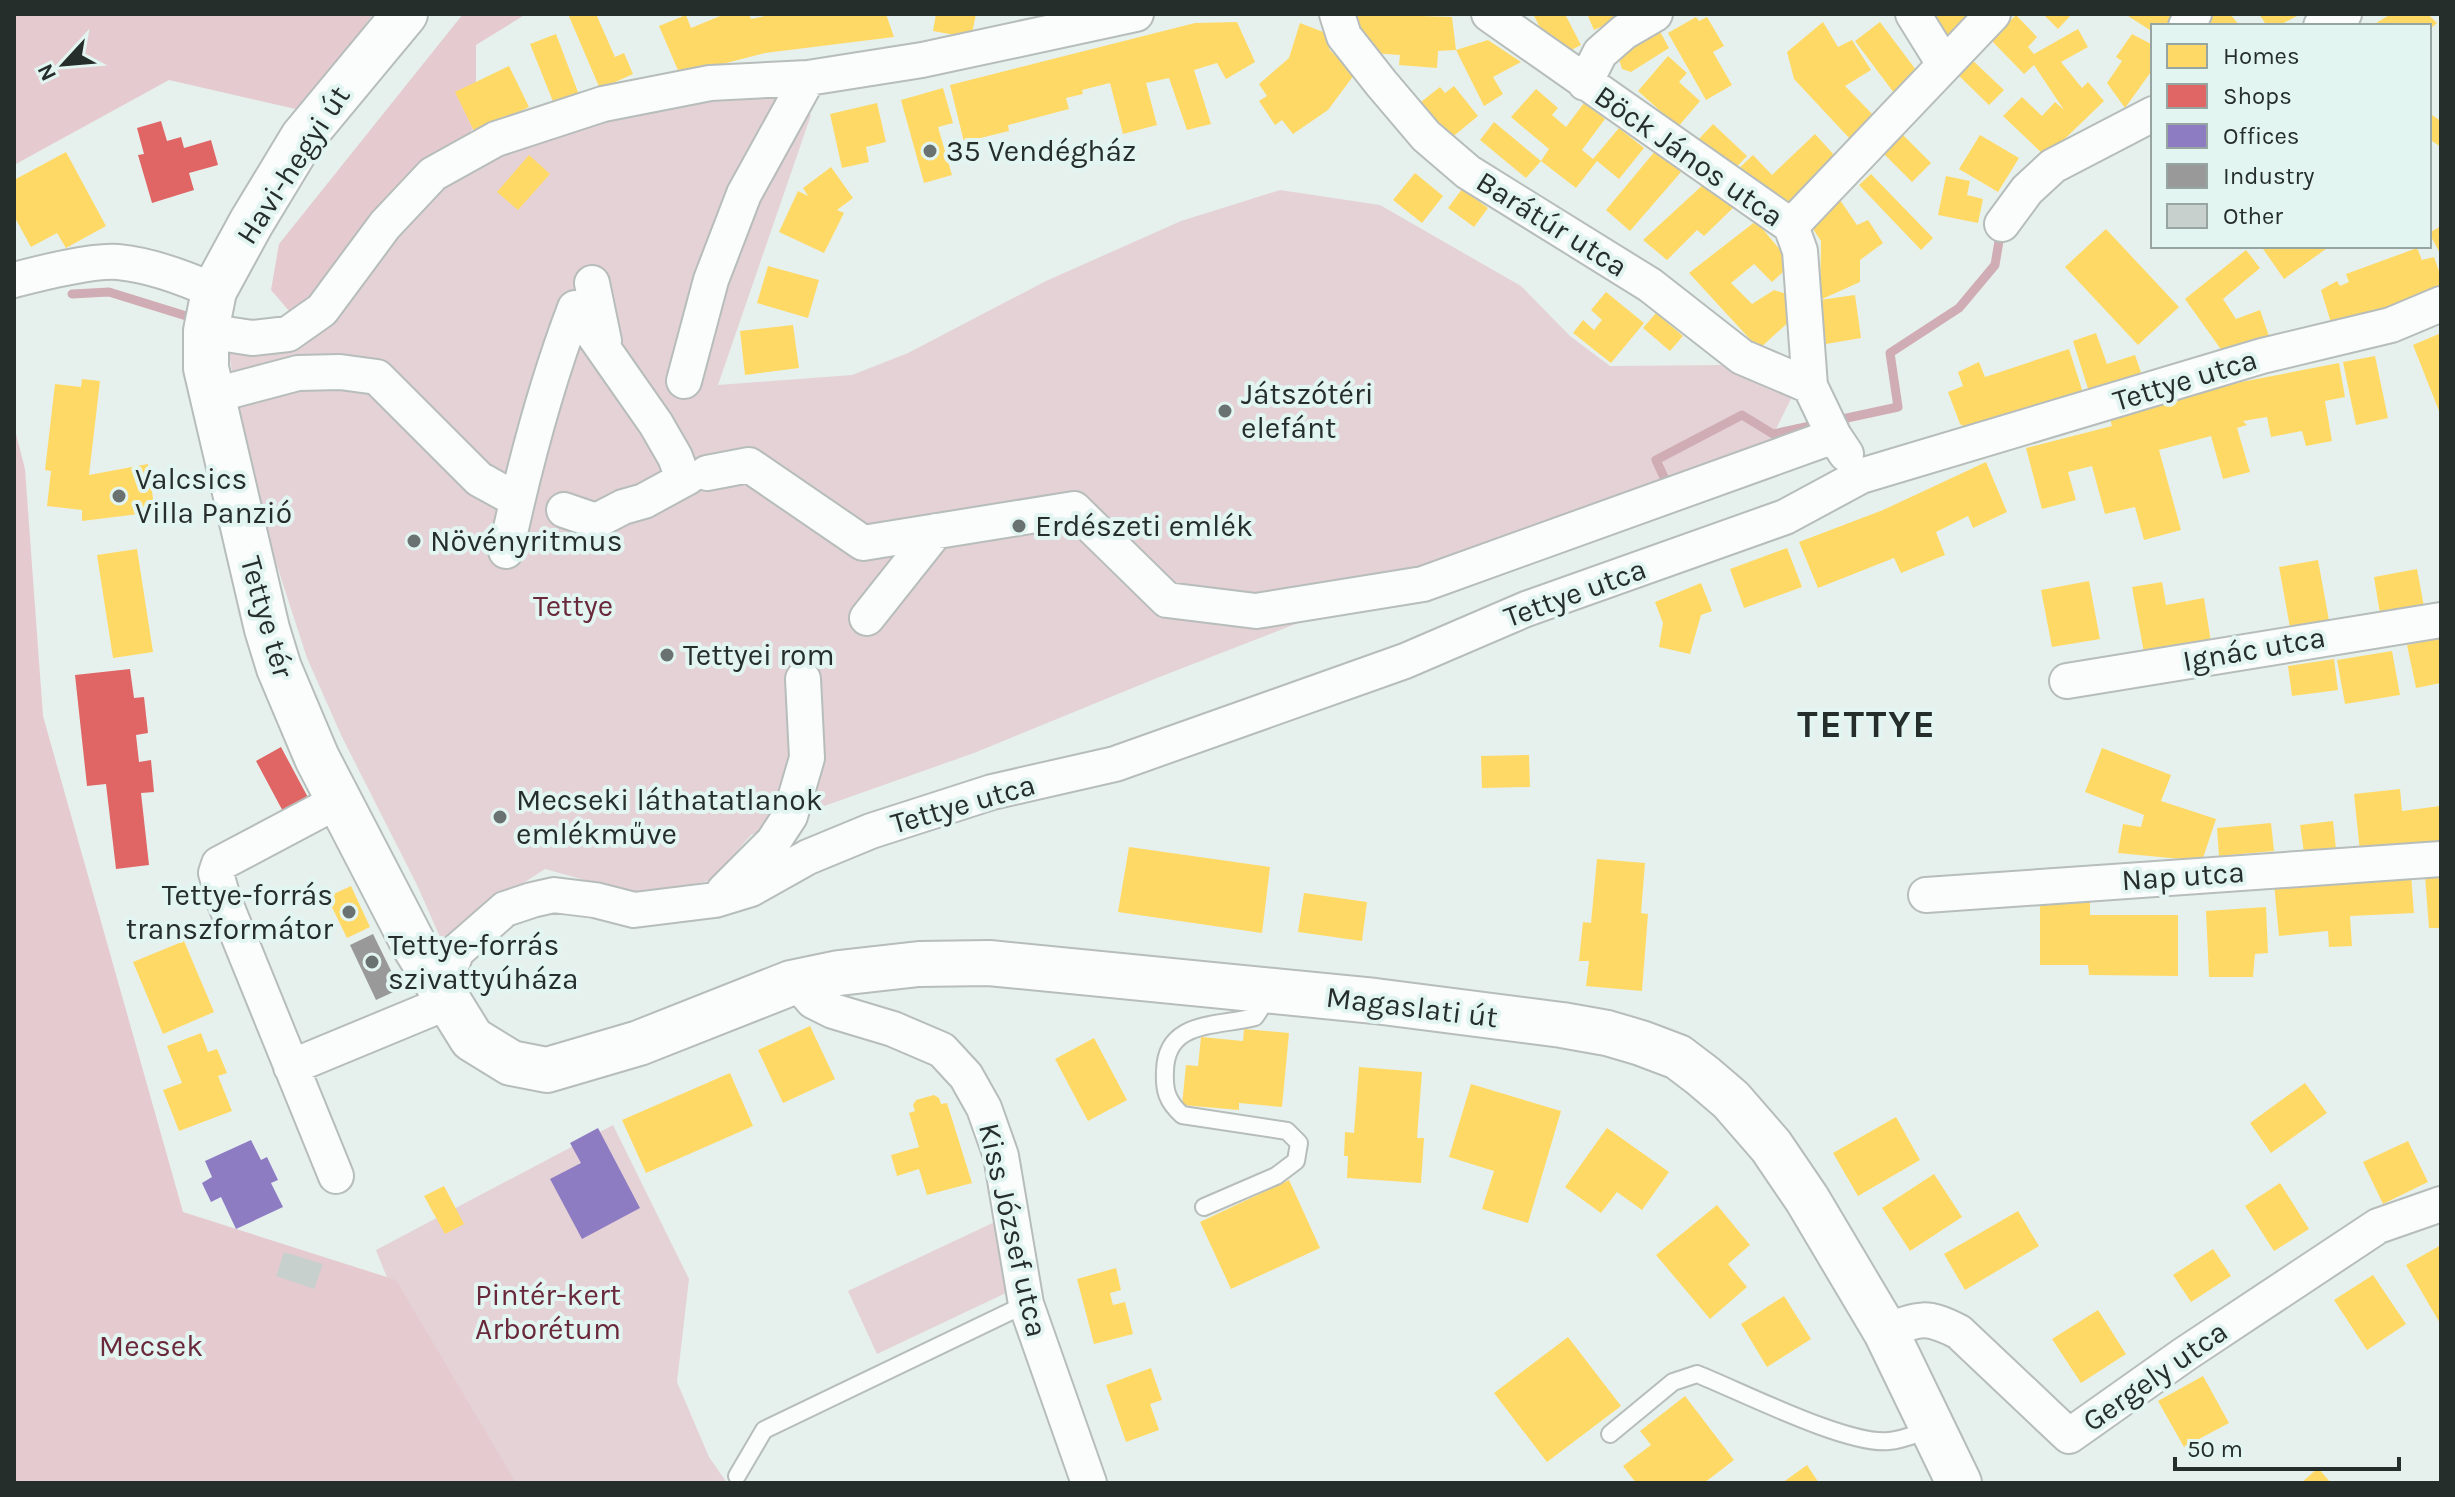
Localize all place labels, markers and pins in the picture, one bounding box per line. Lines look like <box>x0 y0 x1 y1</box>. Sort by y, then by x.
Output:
place label: 35 Vendégház <box>946 133 1136 169</box>
marker: 35 Vendégház <box>921 142 939 160</box>
place label: Játszótéri elefánt <box>1241 376 1374 446</box>
marker: Játszótéri elefánt <box>1216 402 1234 420</box>
place label: Valcsics Villa Panzió <box>135 461 292 531</box>
marker: Valcsics Villa Panzió <box>110 487 128 505</box>
place label: Erdészeti emlék <box>1035 508 1253 544</box>
marker: Erdészeti emlék <box>1010 517 1028 535</box>
place label: Növényritmus <box>430 523 623 559</box>
marker: Növényritmus <box>405 532 423 550</box>
place label: Tettyei rom <box>683 637 834 673</box>
marker: Tettyei rom <box>658 646 676 664</box>
place label: Mecseki láthatatlanok emlékműve <box>516 782 823 852</box>
marker: Mecseki láthatatlanok emlékműve <box>491 808 509 826</box>
place label: Tettye-forrás transzformátor <box>126 877 333 947</box>
marker: Tettye-forrás transzformátor <box>340 903 358 921</box>
place label: Tettye-forrás szivattyúháza <box>388 927 579 997</box>
marker: Tettye-forrás szivattyúháza <box>363 953 381 971</box>

